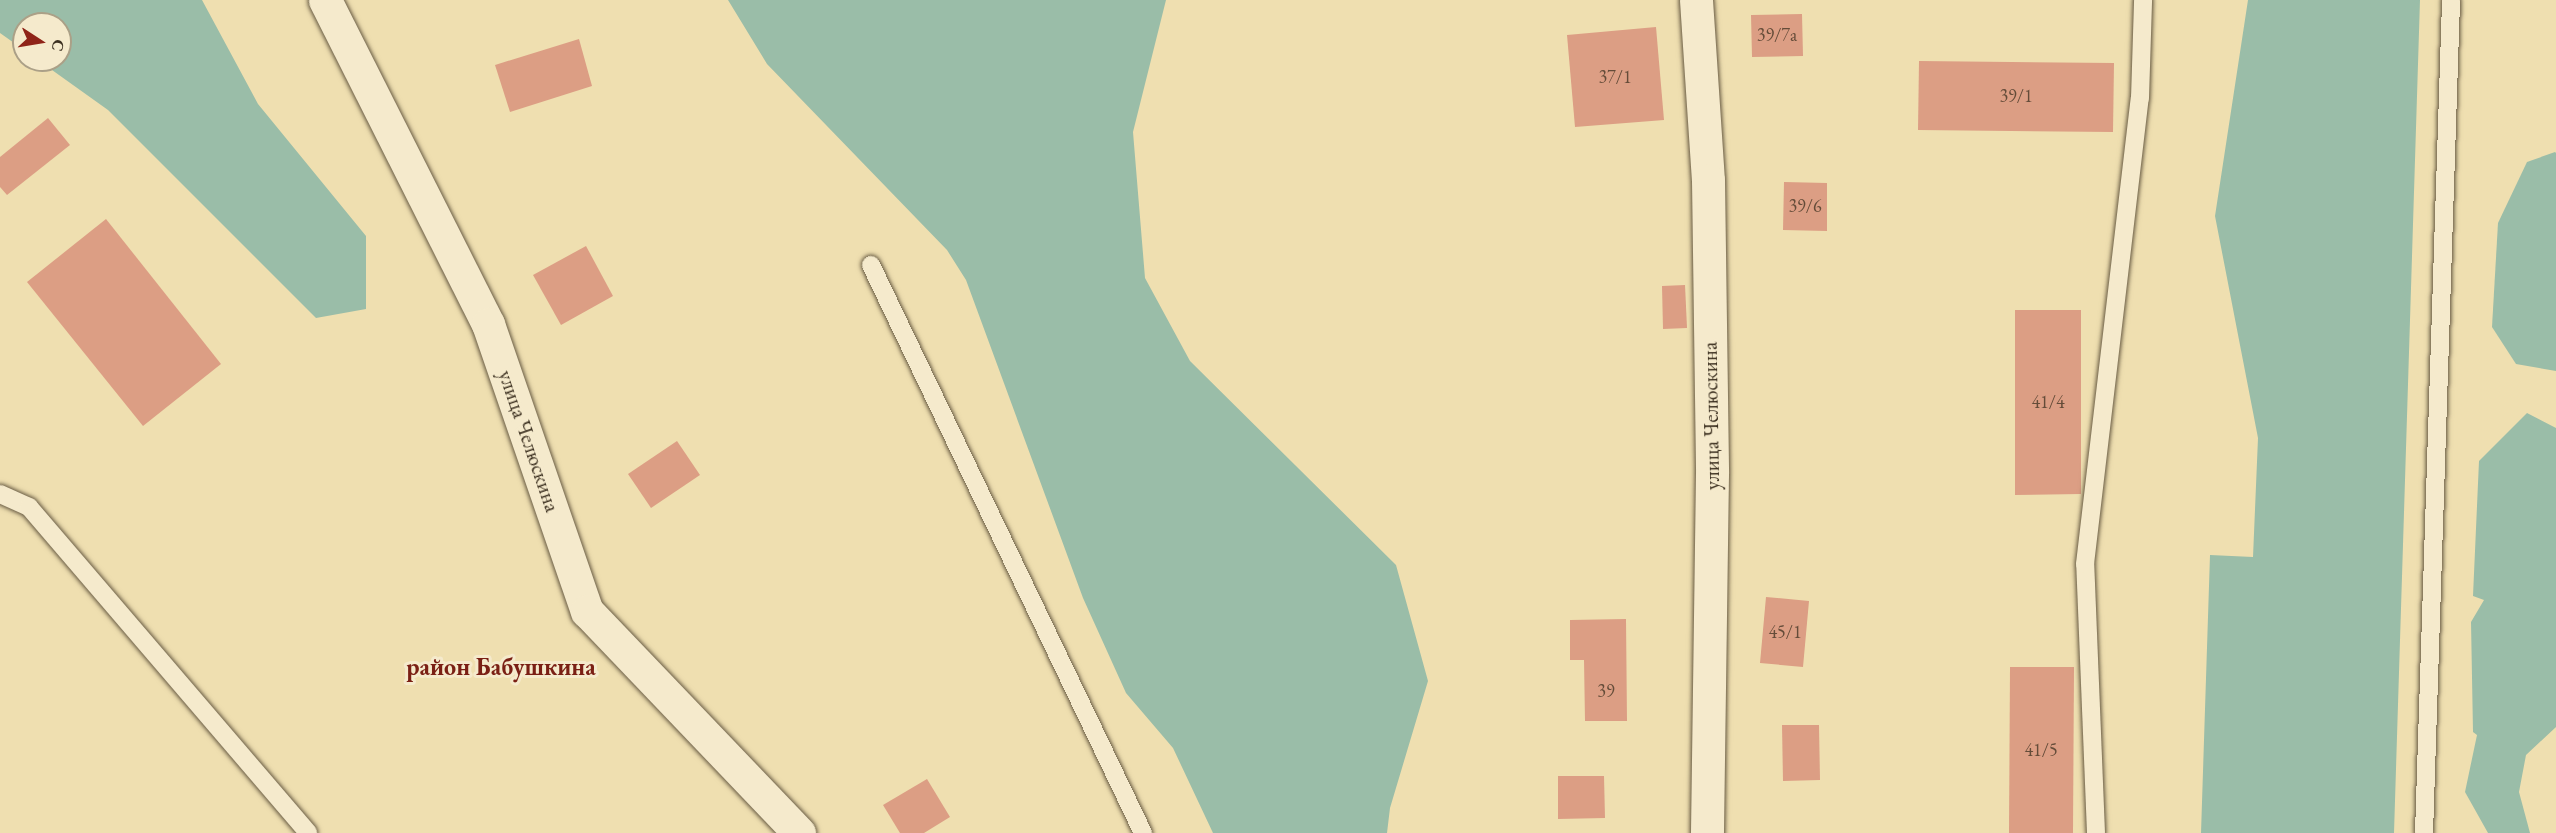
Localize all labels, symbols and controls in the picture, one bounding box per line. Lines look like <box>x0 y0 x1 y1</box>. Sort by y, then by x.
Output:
north arrow <box>12 12 72 72</box>
house number: 39/7а <box>1757 24 1797 46</box>
text: С <box>47 38 70 53</box>
house number: 37/1 <box>1598 66 1632 88</box>
house number: 39/1 <box>1999 85 2033 107</box>
house number: 39/6 <box>1788 195 1822 217</box>
street label: улица Челюскина <box>1697 342 1725 490</box>
street label: улица Челюскина <box>493 367 565 515</box>
house number: 41/4 <box>2031 391 2065 413</box>
house number: 45/1 <box>1768 621 1802 643</box>
district label: район Бабушкина <box>406 653 596 681</box>
house number: 39 <box>1597 680 1615 702</box>
house number: 41/5 <box>2024 739 2058 761</box>

